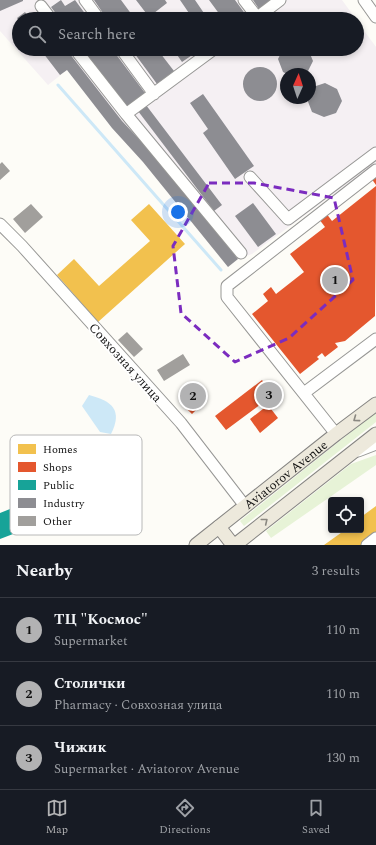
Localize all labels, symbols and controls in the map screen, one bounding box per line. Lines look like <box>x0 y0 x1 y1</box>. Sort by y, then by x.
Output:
search box <box>12 12 364 56</box>
icon: search <box>26 23 48 45</box>
text: Search here <box>58 23 136 46</box>
north arrow <box>280 68 316 104</box>
your location <box>168 202 188 222</box>
pin: 1 <box>322 265 348 295</box>
street label: Совхозная улица <box>84 318 167 407</box>
pin: 3 <box>256 380 282 410</box>
pin: 2 <box>180 381 206 411</box>
one-way arrow <box>353 414 360 422</box>
legend <box>10 435 142 535</box>
street label: Aviatorov Avenue <box>240 435 332 515</box>
text: Homes <box>43 441 77 458</box>
text: Shops <box>43 459 72 476</box>
text: Public <box>43 477 74 494</box>
text: Industry <box>43 495 85 512</box>
map controls <box>328 497 364 533</box>
button: locate <box>328 497 364 533</box>
text: Other <box>43 513 72 530</box>
one-way arrow <box>261 518 268 525</box>
text: Nearby <box>16 558 72 584</box>
text: 3 results <box>312 561 360 581</box>
text: ТЦ "Космос" <box>54 608 148 631</box>
text: 1 <box>25 620 33 640</box>
text: 110 m <box>326 620 360 640</box>
text: Supermarket <box>54 631 128 651</box>
text: Столички <box>54 672 126 695</box>
text: 2 <box>25 684 33 704</box>
text: 110 m <box>326 684 360 704</box>
text: Pharmacy · Совхозная улица <box>54 695 222 715</box>
text: Чижик <box>54 736 107 759</box>
text: 3 <box>25 748 33 768</box>
text: 130 m <box>326 748 360 768</box>
text: Supermarket · Aviatorov Avenue <box>54 759 239 779</box>
tab: Map <box>46 797 68 838</box>
tab: Directions <box>159 797 211 838</box>
tab: Saved <box>302 797 330 838</box>

